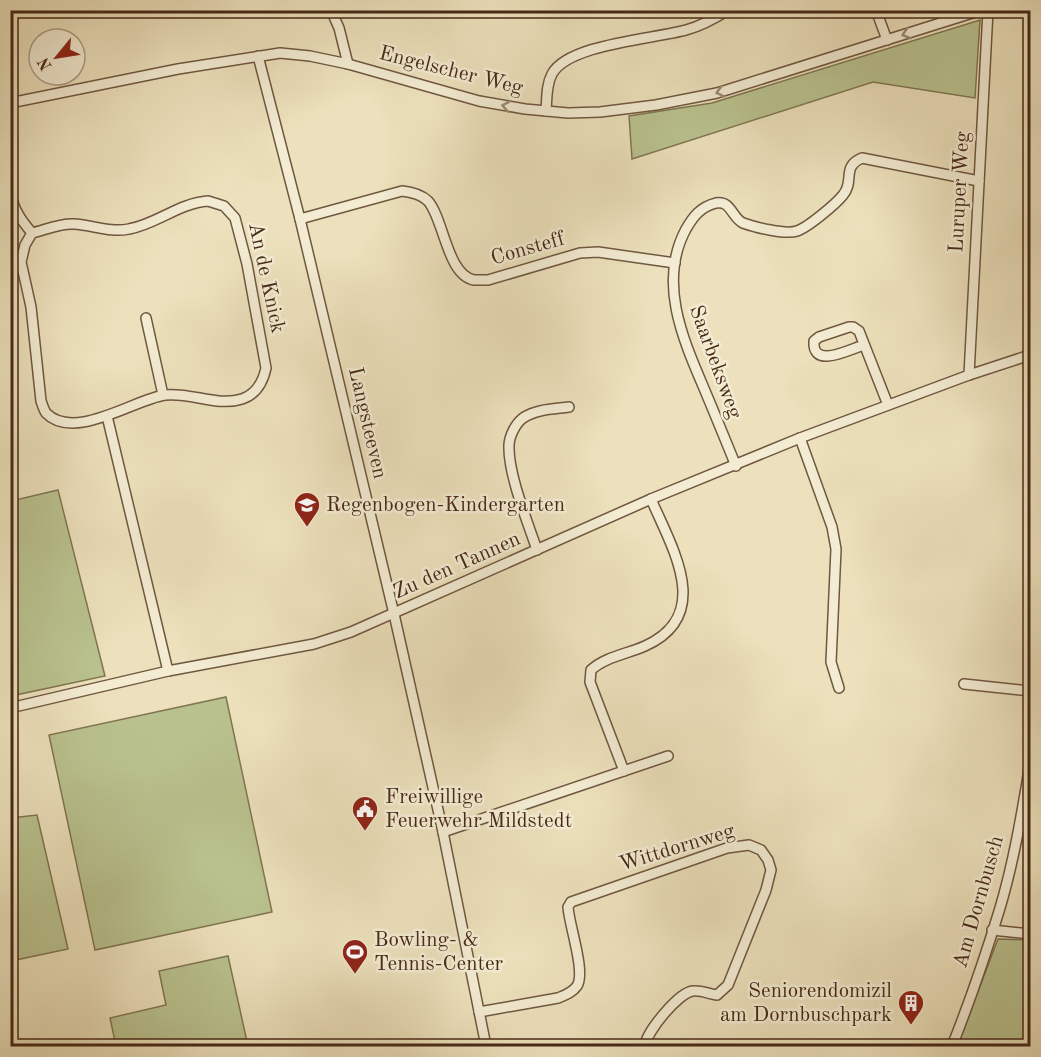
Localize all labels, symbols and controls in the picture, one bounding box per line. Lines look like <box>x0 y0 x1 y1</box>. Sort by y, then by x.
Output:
north arrow <box>27 27 87 87</box>
one-way arrow <box>901 27 912 40</box>
street label: Engelscher Weg <box>377 43 526 99</box>
text: N <box>35 54 56 73</box>
one-way arrow <box>715 84 725 97</box>
one-way arrow <box>502 100 511 112</box>
street label: Luruper Weg <box>946 130 974 253</box>
street label: An de Knick <box>244 221 288 335</box>
street label: Consteff <box>489 228 568 270</box>
street label: Saarbeksweg <box>685 302 745 422</box>
street label: Langsteeven <box>344 365 390 481</box>
school or university icon: Regenbogen-Kindergarten <box>292 490 322 528</box>
place label: Regenbogen-Kindergarten <box>326 495 565 516</box>
street label: Zu den Tannen <box>390 529 524 603</box>
place label: Freiwillige Feuerwehr Mildstedt <box>385 787 572 832</box>
public building icon: Freiwillige Feuerwehr Mildstedt <box>350 794 380 832</box>
street label: Wittdornweg <box>617 820 738 876</box>
street label: Am Dornbusch <box>950 833 1008 971</box>
place label: Bowling- & Tennis-Center <box>374 930 504 975</box>
sports icon: Bowling- & Tennis-Center <box>340 937 370 975</box>
place label: Seniorendomizil am Dornbuschpark <box>720 981 892 1026</box>
building icon: Seniorendomizil am Dornbuschpark <box>896 988 926 1026</box>

